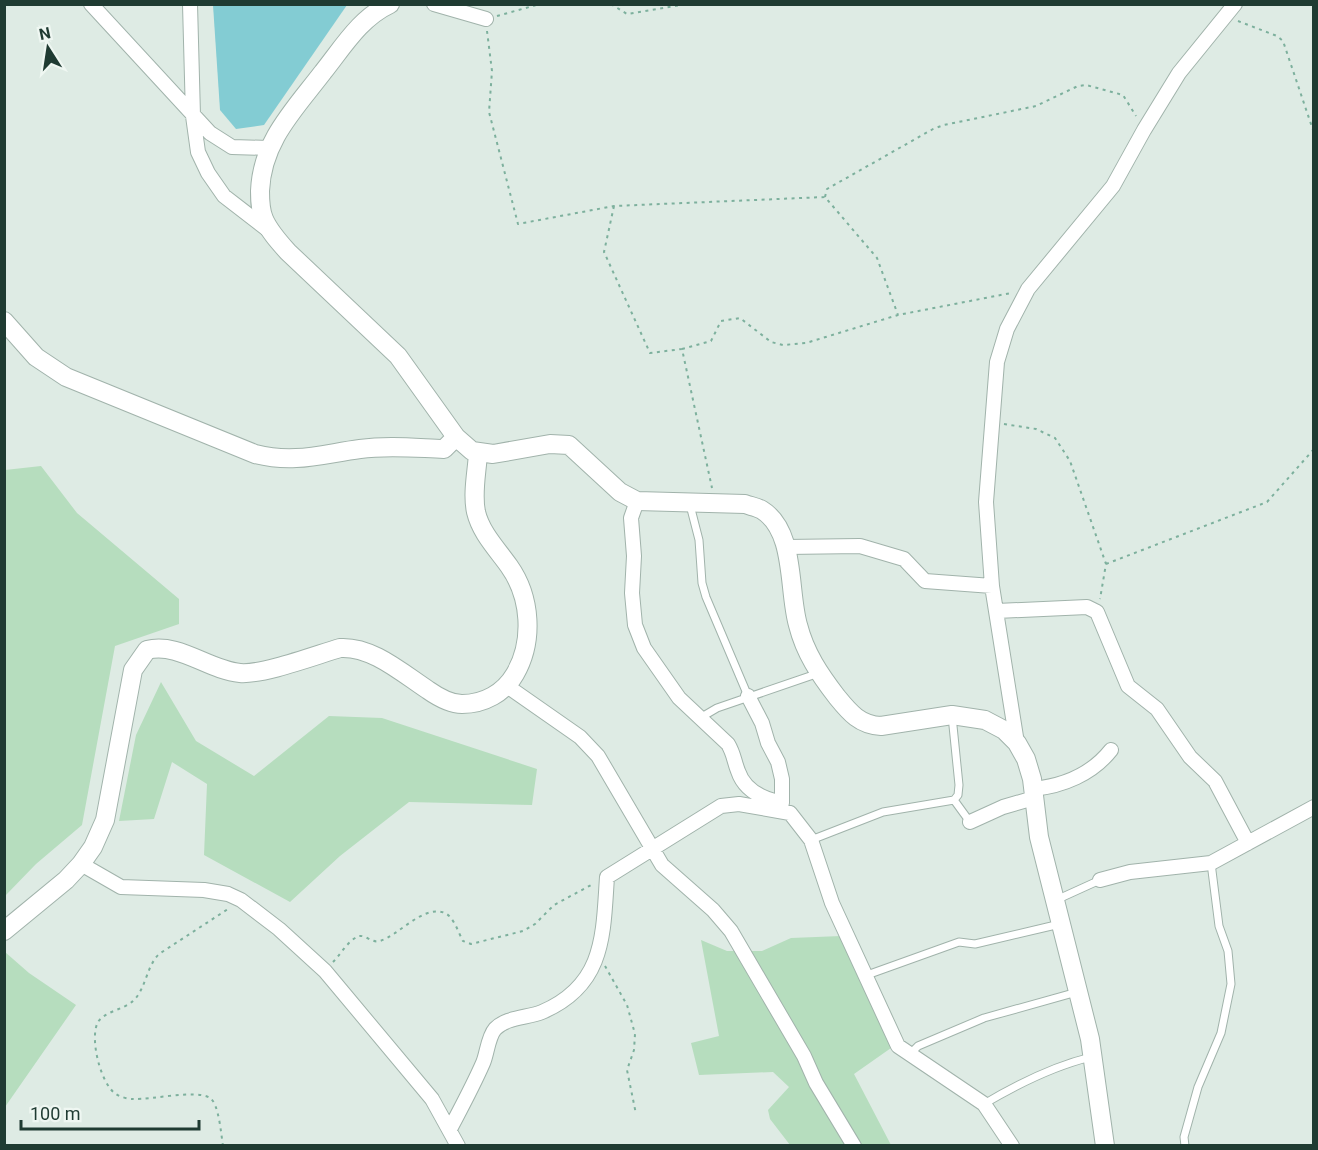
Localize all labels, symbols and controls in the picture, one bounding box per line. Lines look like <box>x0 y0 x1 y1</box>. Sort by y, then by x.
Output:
north arrow <box>18 18 78 78</box>
text: N <box>37 23 52 44</box>
scale bar <box>21 1093 200 1131</box>
text: 100 m <box>30 1103 81 1124</box>

